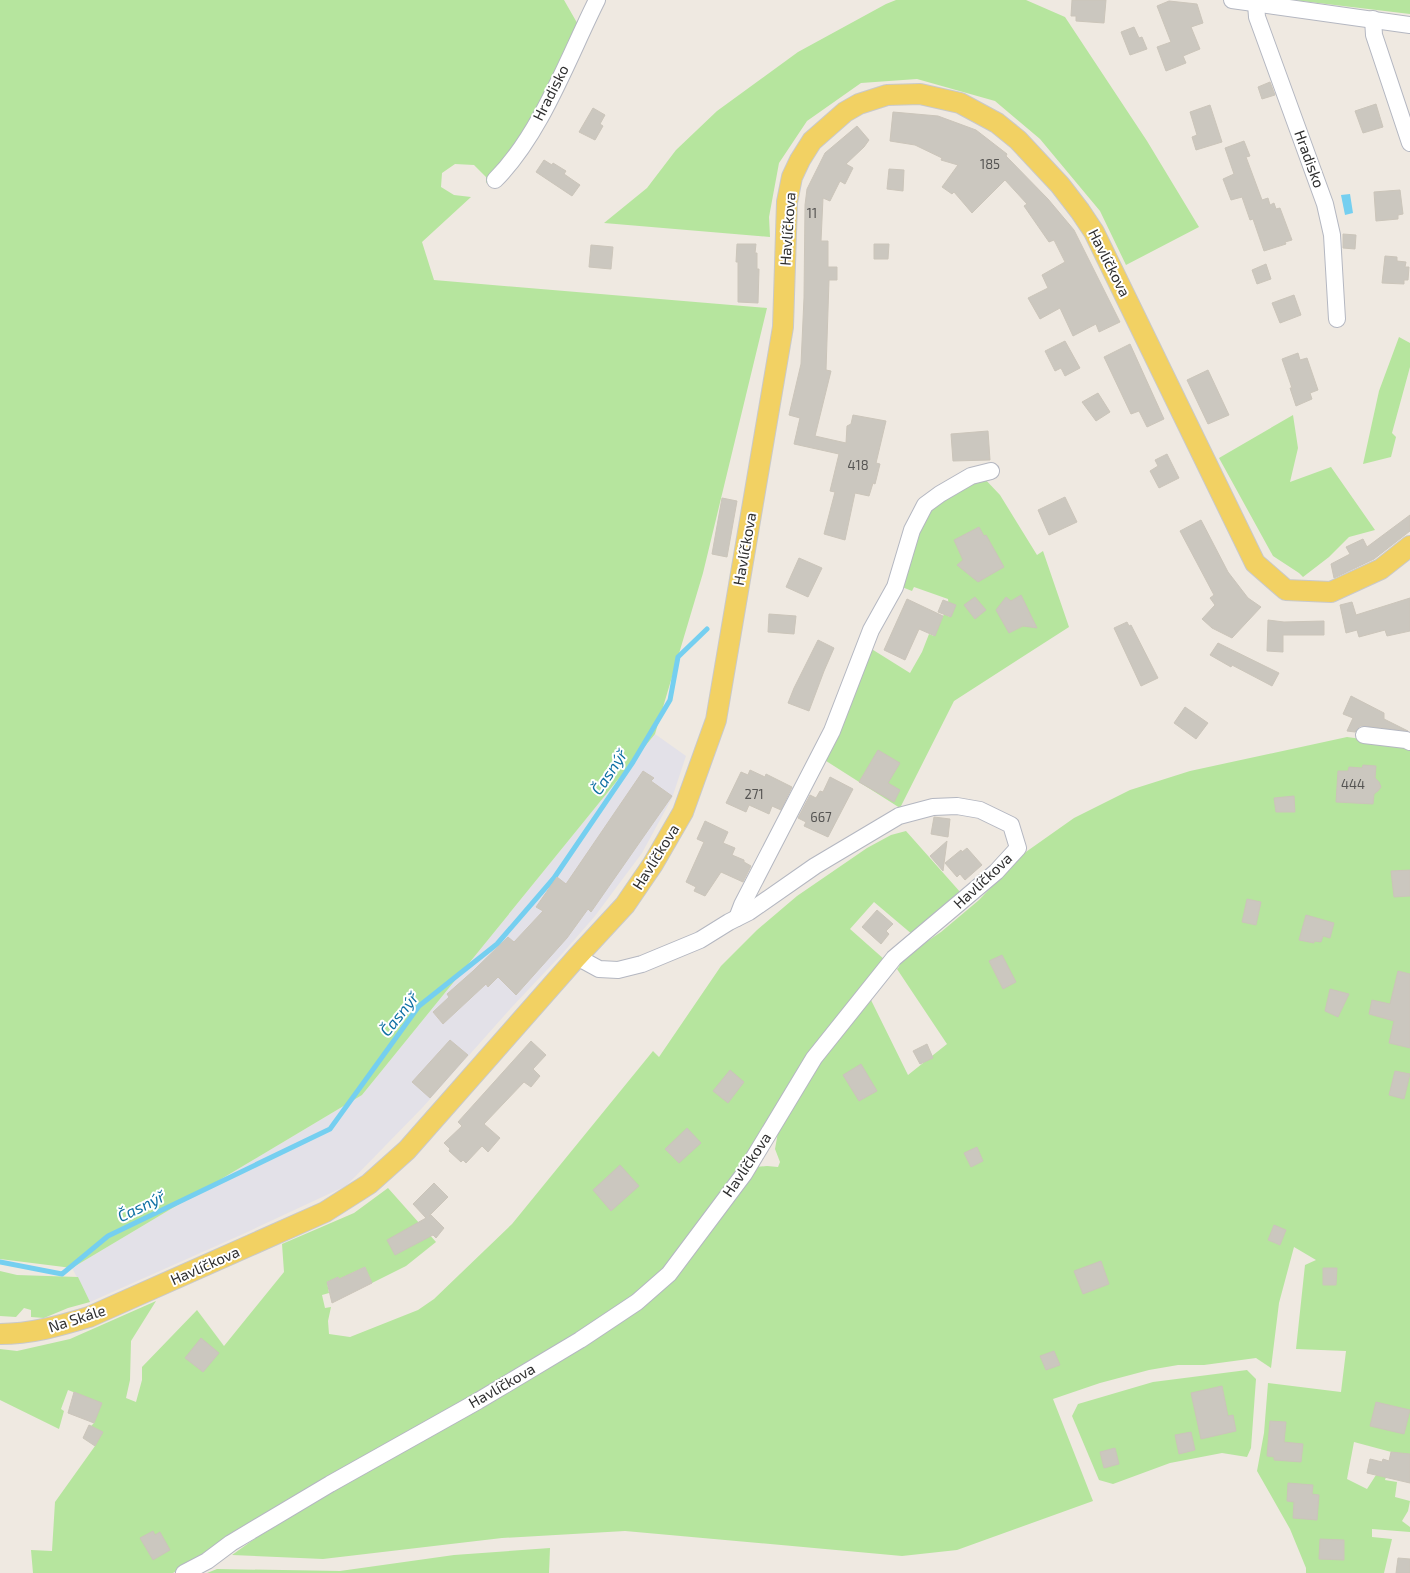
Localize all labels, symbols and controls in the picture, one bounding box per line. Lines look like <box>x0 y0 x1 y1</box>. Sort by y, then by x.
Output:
street label: Hradisko <box>528 62 572 123</box>
street label: Hradisko <box>1291 127 1329 190</box>
house number: 185 <box>980 156 1000 172</box>
street label: Havlíčkova <box>775 192 799 266</box>
house number: 11 <box>807 205 817 221</box>
street label: Havlíčkova <box>1085 226 1135 299</box>
house number: 418 <box>847 457 869 473</box>
street label: Havlíčkova <box>729 511 759 587</box>
water label: Časnýř <box>587 744 632 799</box>
house number: 444 <box>1341 776 1365 792</box>
house number: 271 <box>744 786 764 802</box>
house number: 667 <box>810 809 832 825</box>
street label: Havlíčkova <box>628 820 682 892</box>
street label: Havlíčkova <box>949 849 1015 912</box>
water label: Časnýř <box>375 987 424 1040</box>
street label: Havlíčkova <box>718 1129 774 1200</box>
water label: Časnýř <box>114 1185 170 1226</box>
street label: Havlíčkova <box>167 1242 242 1288</box>
street label: Na Skále <box>46 1300 108 1336</box>
street label: Havlíčkova <box>465 1359 538 1411</box>

